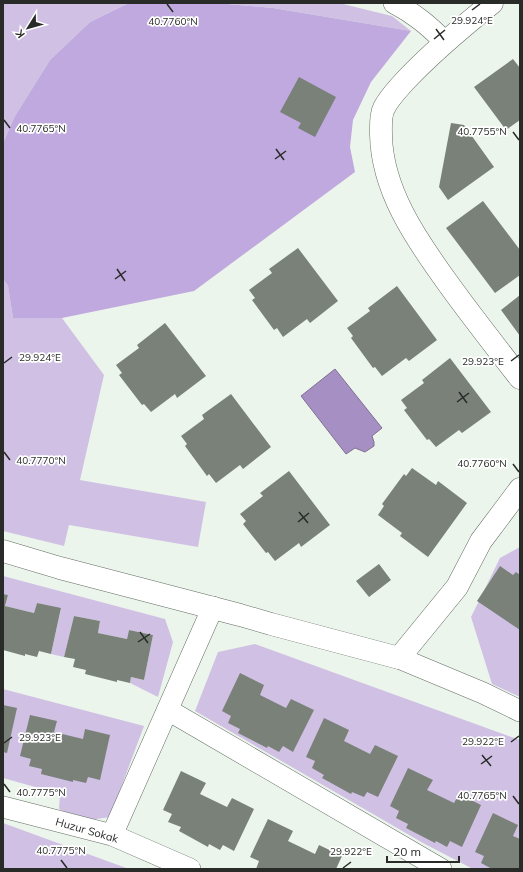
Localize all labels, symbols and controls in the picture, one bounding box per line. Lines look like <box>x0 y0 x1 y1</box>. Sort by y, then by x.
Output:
north arrow <box>8 8 48 48</box>
text: 29.924°E <box>451 14 493 27</box>
text: 40.7760°N <box>148 15 198 28</box>
text: K <box>12 26 28 41</box>
text: 40.7765°N <box>16 122 66 135</box>
text: 40.7755°N <box>457 125 507 138</box>
text: 29.924°E <box>19 351 61 364</box>
text: 29.923°E <box>462 355 504 368</box>
text: 40.7770°N <box>16 454 66 467</box>
text: 40.7760°N <box>457 457 507 470</box>
text: 29.923°E <box>19 731 61 744</box>
text: 29.922°E <box>462 735 504 748</box>
text: 40.7775°N <box>16 786 66 799</box>
text: 40.7765°N <box>457 789 507 802</box>
street label: Huzur Sokak <box>54 814 120 846</box>
scale bar <box>387 838 459 864</box>
text: 40.7775°N <box>36 844 86 857</box>
text: 20 m <box>393 844 421 859</box>
text: 29.922°E <box>330 845 372 858</box>

